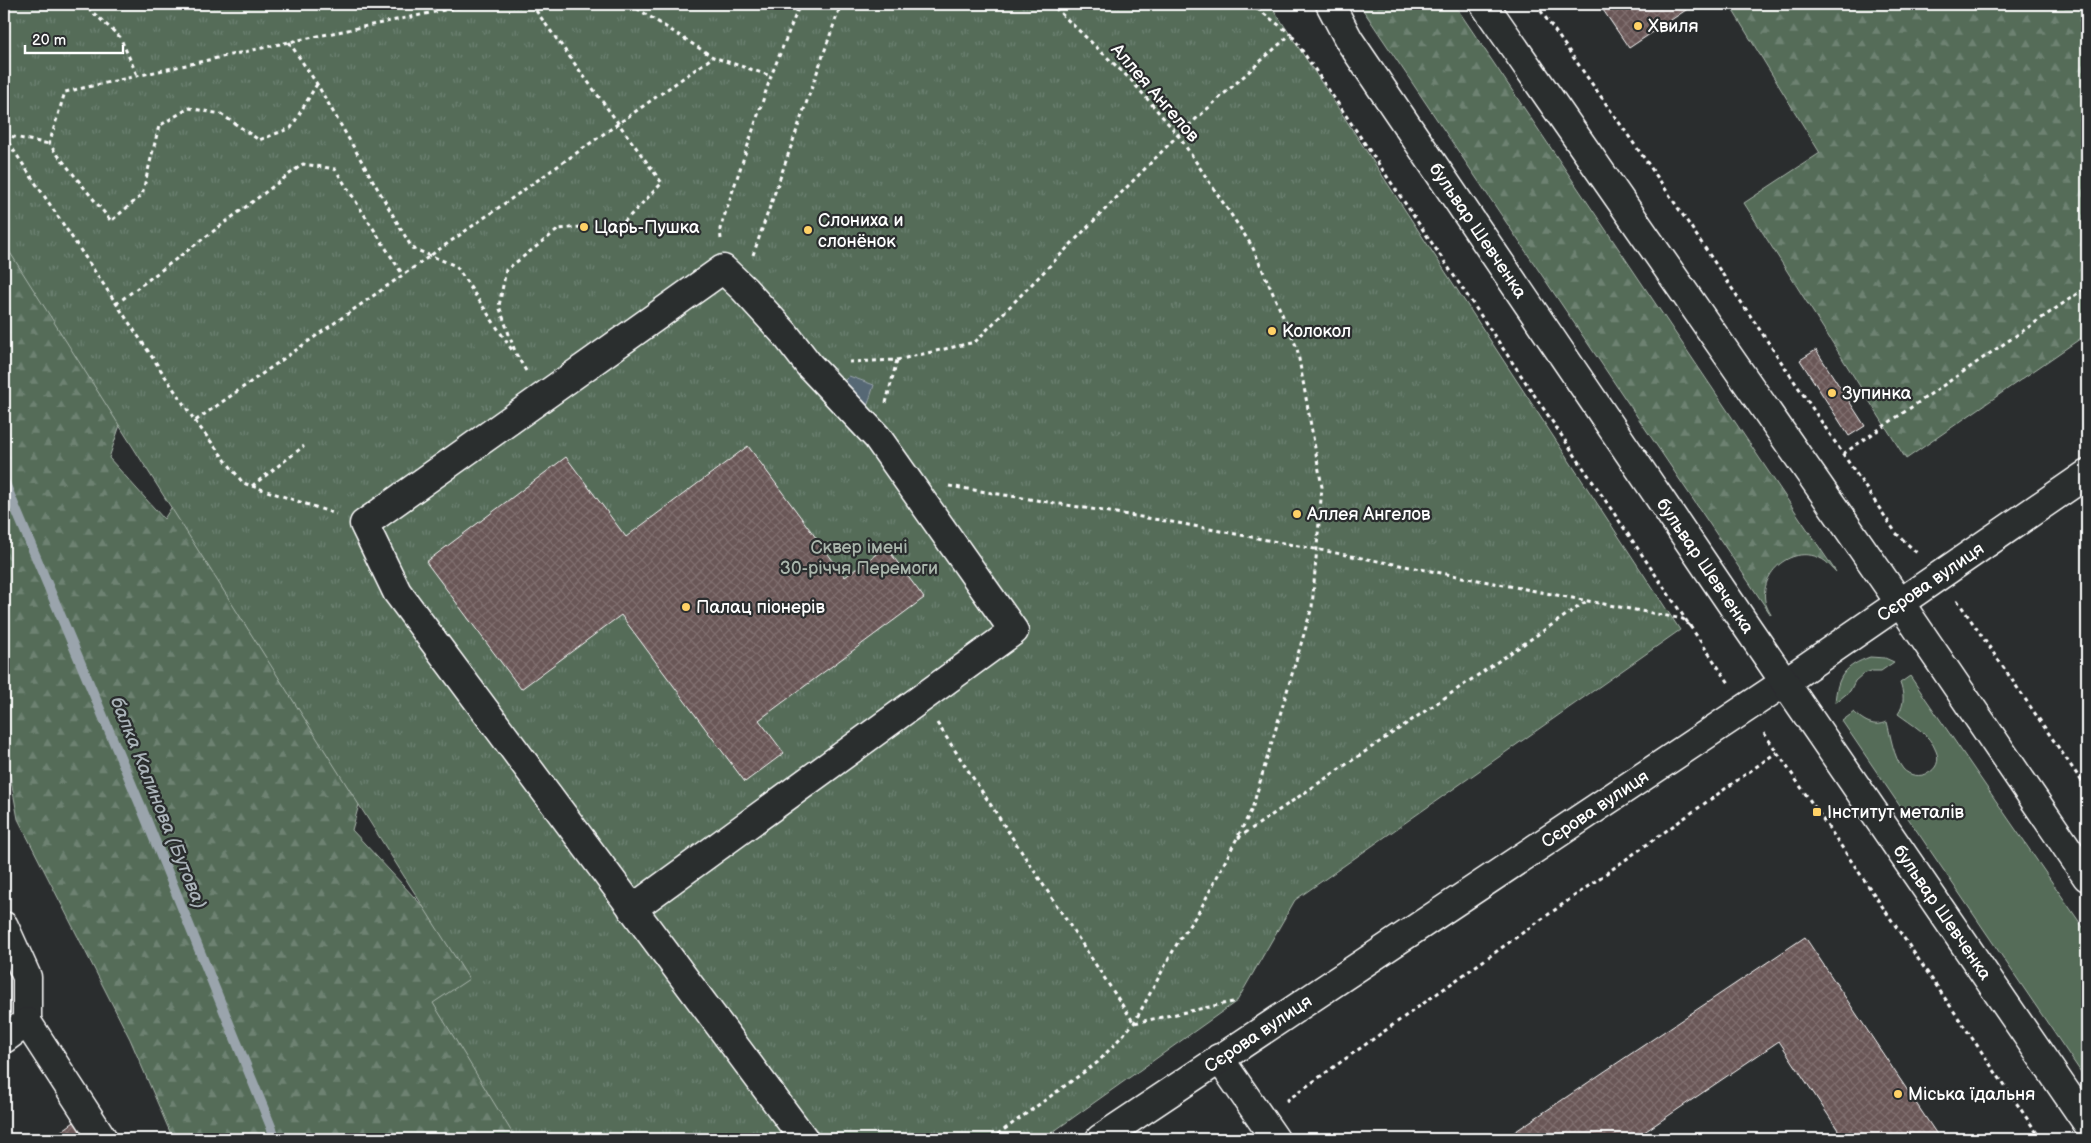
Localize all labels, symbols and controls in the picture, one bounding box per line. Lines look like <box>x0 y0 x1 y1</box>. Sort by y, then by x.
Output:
place label: Хвиля <box>1648 16 1699 37</box>
marker: Хвиля <box>1632 20 1644 32</box>
scale bar <box>25 22 122 54</box>
text: 20 m <box>32 31 66 50</box>
street label: Аллея Ангелов <box>1106 39 1204 147</box>
street label: бульвар Шевченка <box>1425 159 1532 303</box>
place label: Слониха и слонёнок <box>818 210 904 252</box>
place label: Царь-Пушка <box>594 217 700 238</box>
marker: Царь-Пушка <box>578 221 590 233</box>
marker: Слониха и слонёнок <box>802 224 814 236</box>
place label: Колокол <box>1282 321 1351 342</box>
marker: Колокол <box>1266 325 1278 337</box>
place label: Зупинка <box>1842 383 1912 404</box>
marker: Зупинка <box>1826 387 1838 399</box>
street label: бульвар Шевченка <box>1652 494 1759 638</box>
place label: Аллея Ангелов <box>1306 504 1431 525</box>
marker: Аллея Ангелов <box>1291 508 1303 520</box>
park label: Сквер імені 30-річчя Перемоги <box>780 537 938 579</box>
street label: Сєрова вулиця <box>1873 538 1988 626</box>
place label: Палац піонерів <box>696 597 825 618</box>
marker: Палац піонерів <box>680 601 692 613</box>
water label: балка Калинова (Бутова) <box>105 694 211 912</box>
street label: Сєрова вулиця <box>1537 765 1653 852</box>
place label: Інститут металів <box>1827 802 1965 823</box>
marker: Інститут металів <box>1811 806 1823 818</box>
street label: бульвар Шевченка <box>1889 841 1996 984</box>
street label: Сєрова вулиця <box>1200 990 1316 1077</box>
place label: Міська їдальня <box>1908 1084 2035 1105</box>
marker: Міська їдальня <box>1892 1088 1904 1100</box>

